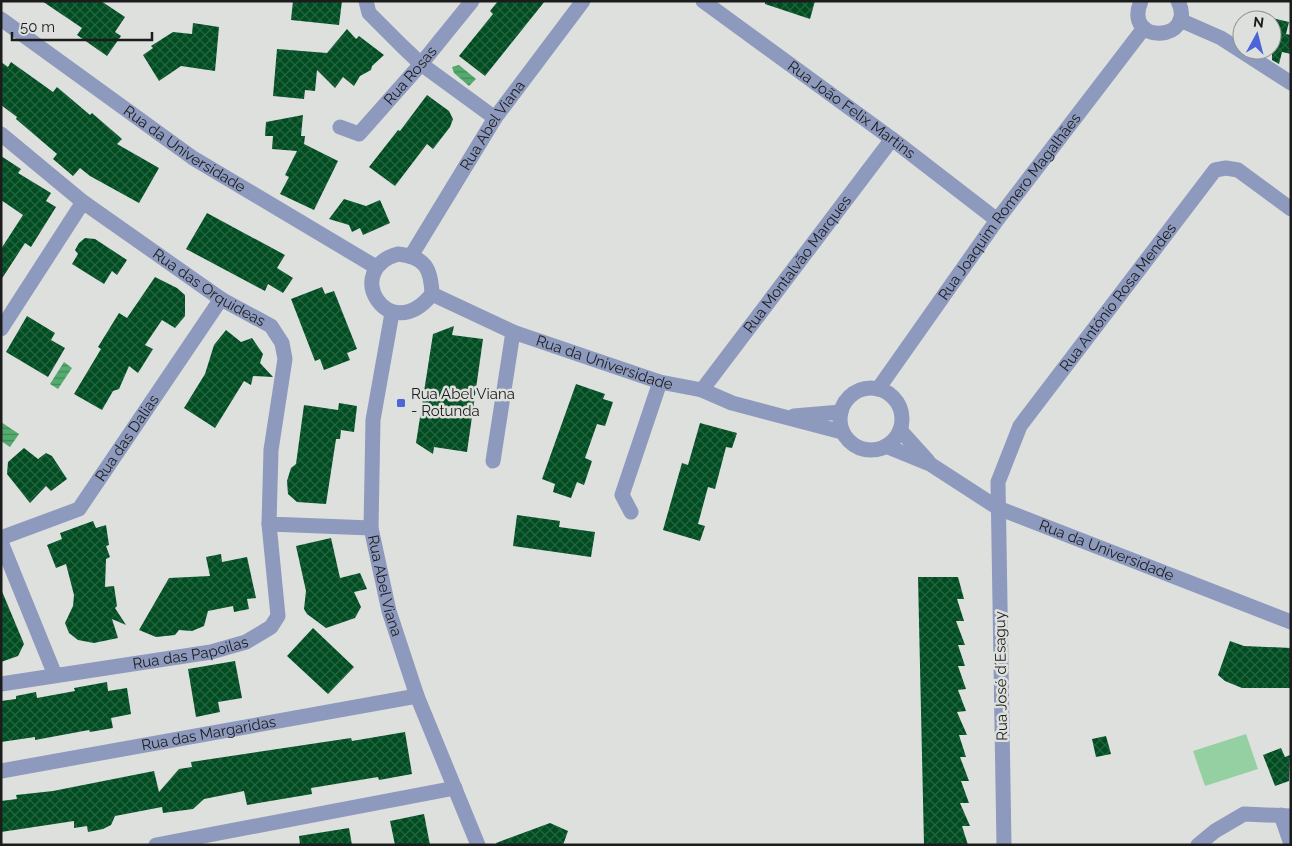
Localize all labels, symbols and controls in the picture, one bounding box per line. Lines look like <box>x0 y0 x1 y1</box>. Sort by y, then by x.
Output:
scale bar <box>12 10 152 42</box>
north arrow <box>1232 10 1282 60</box>
text: N <box>1252 14 1265 31</box>
text: 50 m <box>20 18 55 36</box>
street label: Rua Rosas <box>380 43 441 109</box>
street label: Rua João Felix Martins <box>784 57 919 163</box>
street label: Rua Abel Viana <box>456 77 529 174</box>
street label: Rua da Universidade <box>120 102 249 196</box>
street label: Rua Joaquim Romero Magalhães <box>934 109 1085 304</box>
street label: Rua Montalvão Marques <box>740 192 855 336</box>
street label: Rua António Rosa Mendes <box>1056 220 1180 375</box>
street label: Rua das Orquideas <box>149 245 268 330</box>
street label: Rua da Universidade <box>534 331 675 393</box>
place label: Rua Abel Viana - Rotunda <box>411 385 515 420</box>
street label: Rua das Dalias <box>91 391 163 485</box>
marker: Rua Abel Viana - Rotunda <box>395 397 407 409</box>
street label: Rua da Universidade <box>1037 516 1177 585</box>
street label: Rua Abel Viana <box>364 533 406 639</box>
street label: Rua José d´Esaguy <box>991 611 1011 741</box>
street label: Rua das Papoilas <box>131 633 250 673</box>
street label: Rua das Margaridas <box>140 713 277 755</box>

